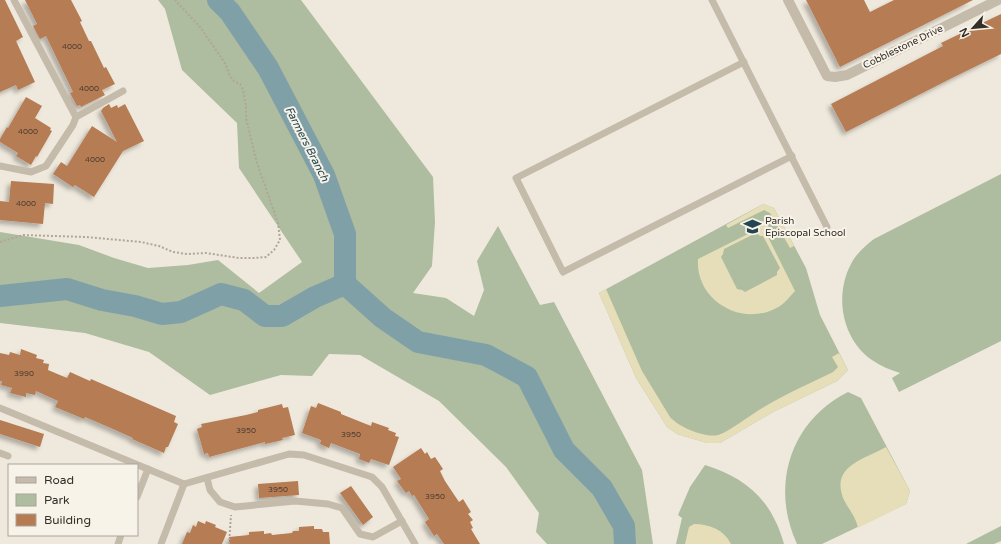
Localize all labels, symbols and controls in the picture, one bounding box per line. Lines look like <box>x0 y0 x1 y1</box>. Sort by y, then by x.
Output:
north arrow <box>953 8 993 48</box>
street label: Cobblestone Drive <box>861 22 945 72</box>
text: N <box>957 25 972 39</box>
house number: 4000 <box>62 42 82 51</box>
house number: 4000 <box>79 84 99 93</box>
water label: Farmers Branch <box>283 104 332 184</box>
house number: 4000 <box>18 127 38 136</box>
house number: 4000 <box>85 155 105 164</box>
house number: 4000 <box>16 199 36 208</box>
place label: Parish Episcopal School <box>765 215 846 239</box>
school or university icon: Parish Episcopal School <box>742 217 762 237</box>
house number: 3990 <box>14 369 34 378</box>
house number: 3950 <box>236 426 256 435</box>
house number: 3950 <box>341 430 361 439</box>
legend <box>8 464 138 536</box>
text: Road <box>44 473 74 487</box>
house number: 3950 <box>268 485 288 494</box>
house number: 3950 <box>425 492 445 501</box>
text: Park <box>44 493 70 507</box>
text: Building <box>44 513 91 527</box>

